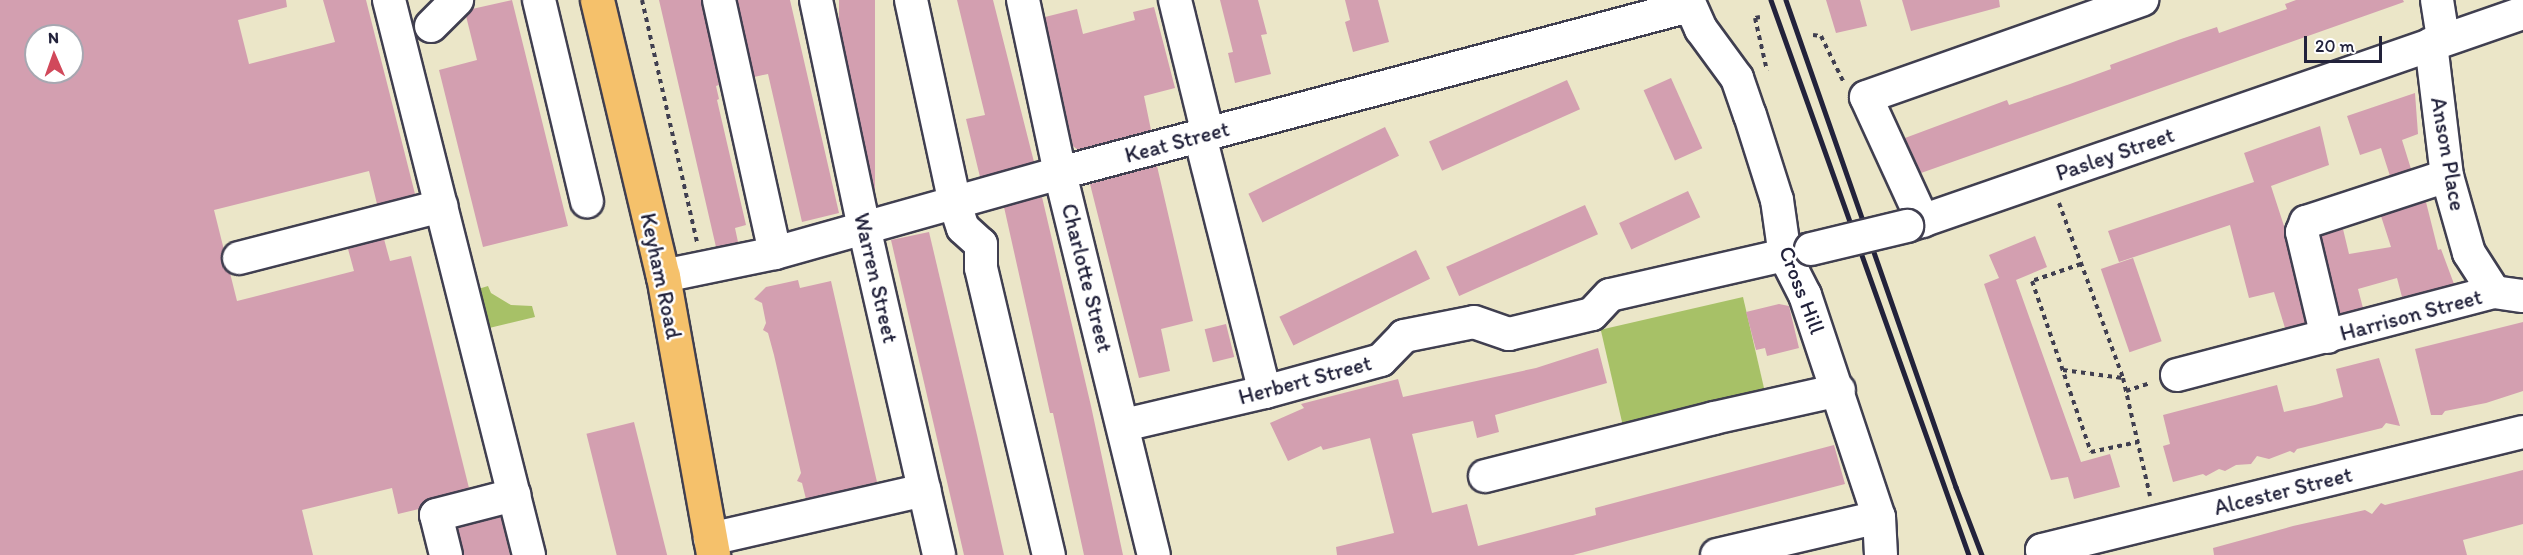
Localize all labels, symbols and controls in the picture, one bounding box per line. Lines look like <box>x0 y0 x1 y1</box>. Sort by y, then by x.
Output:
north arrow <box>24 24 84 84</box>
scale bar <box>2307 24 2385 62</box>
text: N <box>48 28 59 47</box>
text: 20 m <box>2315 35 2355 57</box>
street label: Anson Place <box>2425 95 2471 213</box>
street label: Keat Street <box>1122 115 1232 169</box>
street label: Pasley Street <box>2052 121 2178 187</box>
street label: Charlotte Street <box>1056 201 1118 355</box>
street label: Warren Street <box>848 210 904 346</box>
street label: Keyham Road <box>635 211 687 341</box>
street label: Cross Hill <box>1773 242 1831 338</box>
street label: Harrison Street <box>2337 283 2485 347</box>
street label: Herbert Street <box>1236 350 1374 410</box>
street label: Alcester Street <box>2211 461 2355 521</box>

